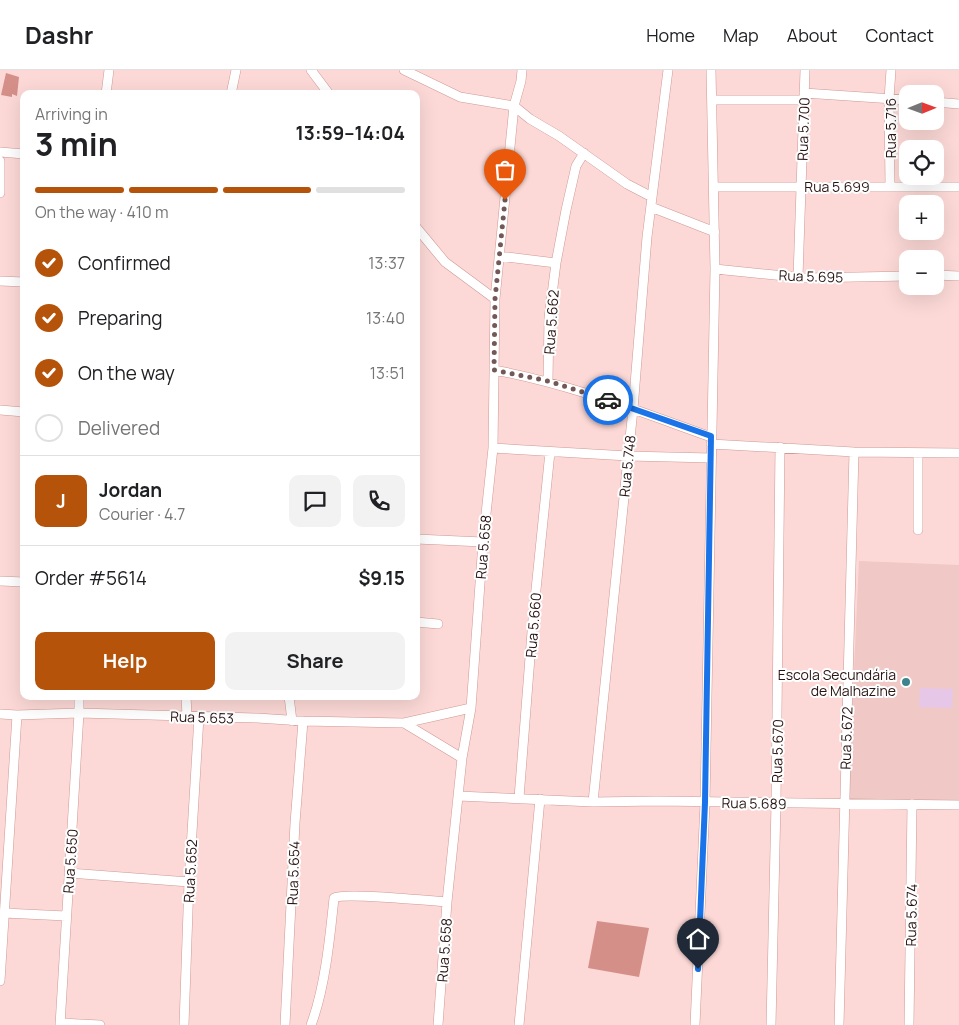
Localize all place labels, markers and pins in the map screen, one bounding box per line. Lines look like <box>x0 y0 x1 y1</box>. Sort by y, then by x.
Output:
pin <box>484 149 526 200</box>
place label: Escola Secundária de Malhazine <box>778 665 896 700</box>
marker: Escola Secundária de Malhazine <box>900 676 912 688</box>
pin <box>677 918 719 969</box>

